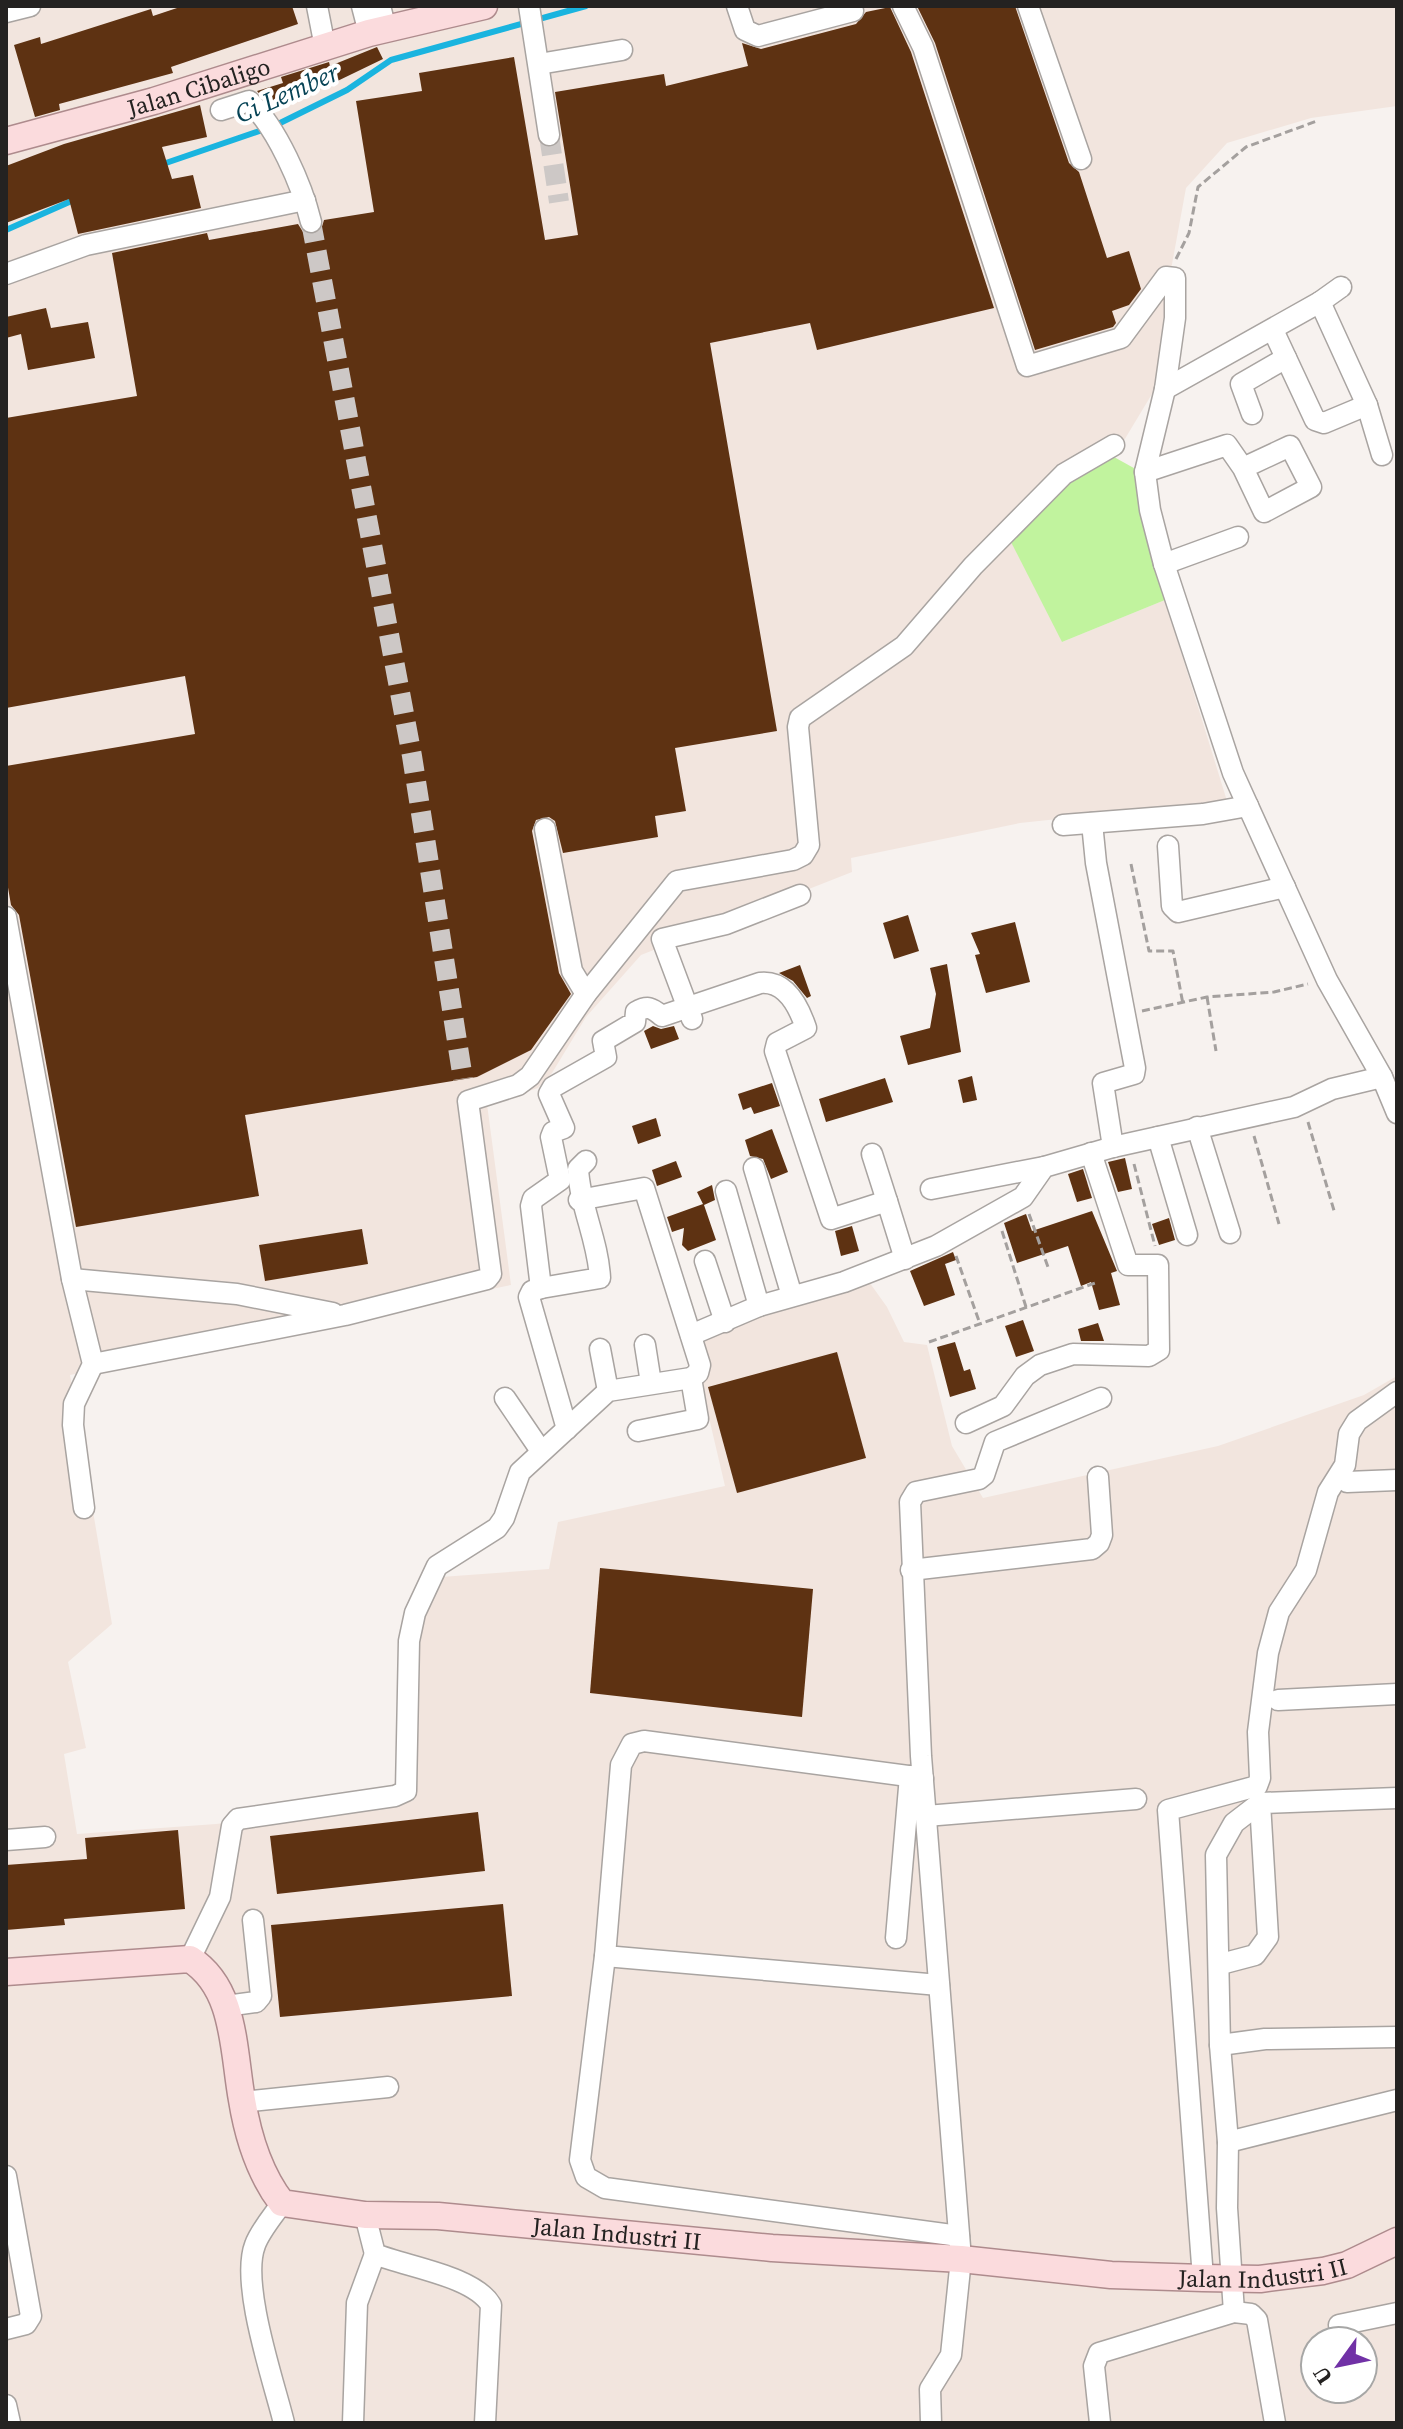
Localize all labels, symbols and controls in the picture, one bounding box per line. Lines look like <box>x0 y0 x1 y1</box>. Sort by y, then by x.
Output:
street label: Jalan Cibaligo <box>122 49 274 124</box>
water label: Ci Lember <box>229 54 345 132</box>
street label: Jalan Industri II <box>530 2209 703 2258</box>
street label: Jalan Industri II <box>1177 2249 1350 2296</box>
north arrow <box>1299 2325 1379 2405</box>
text: U <box>1305 2361 1339 2391</box>

